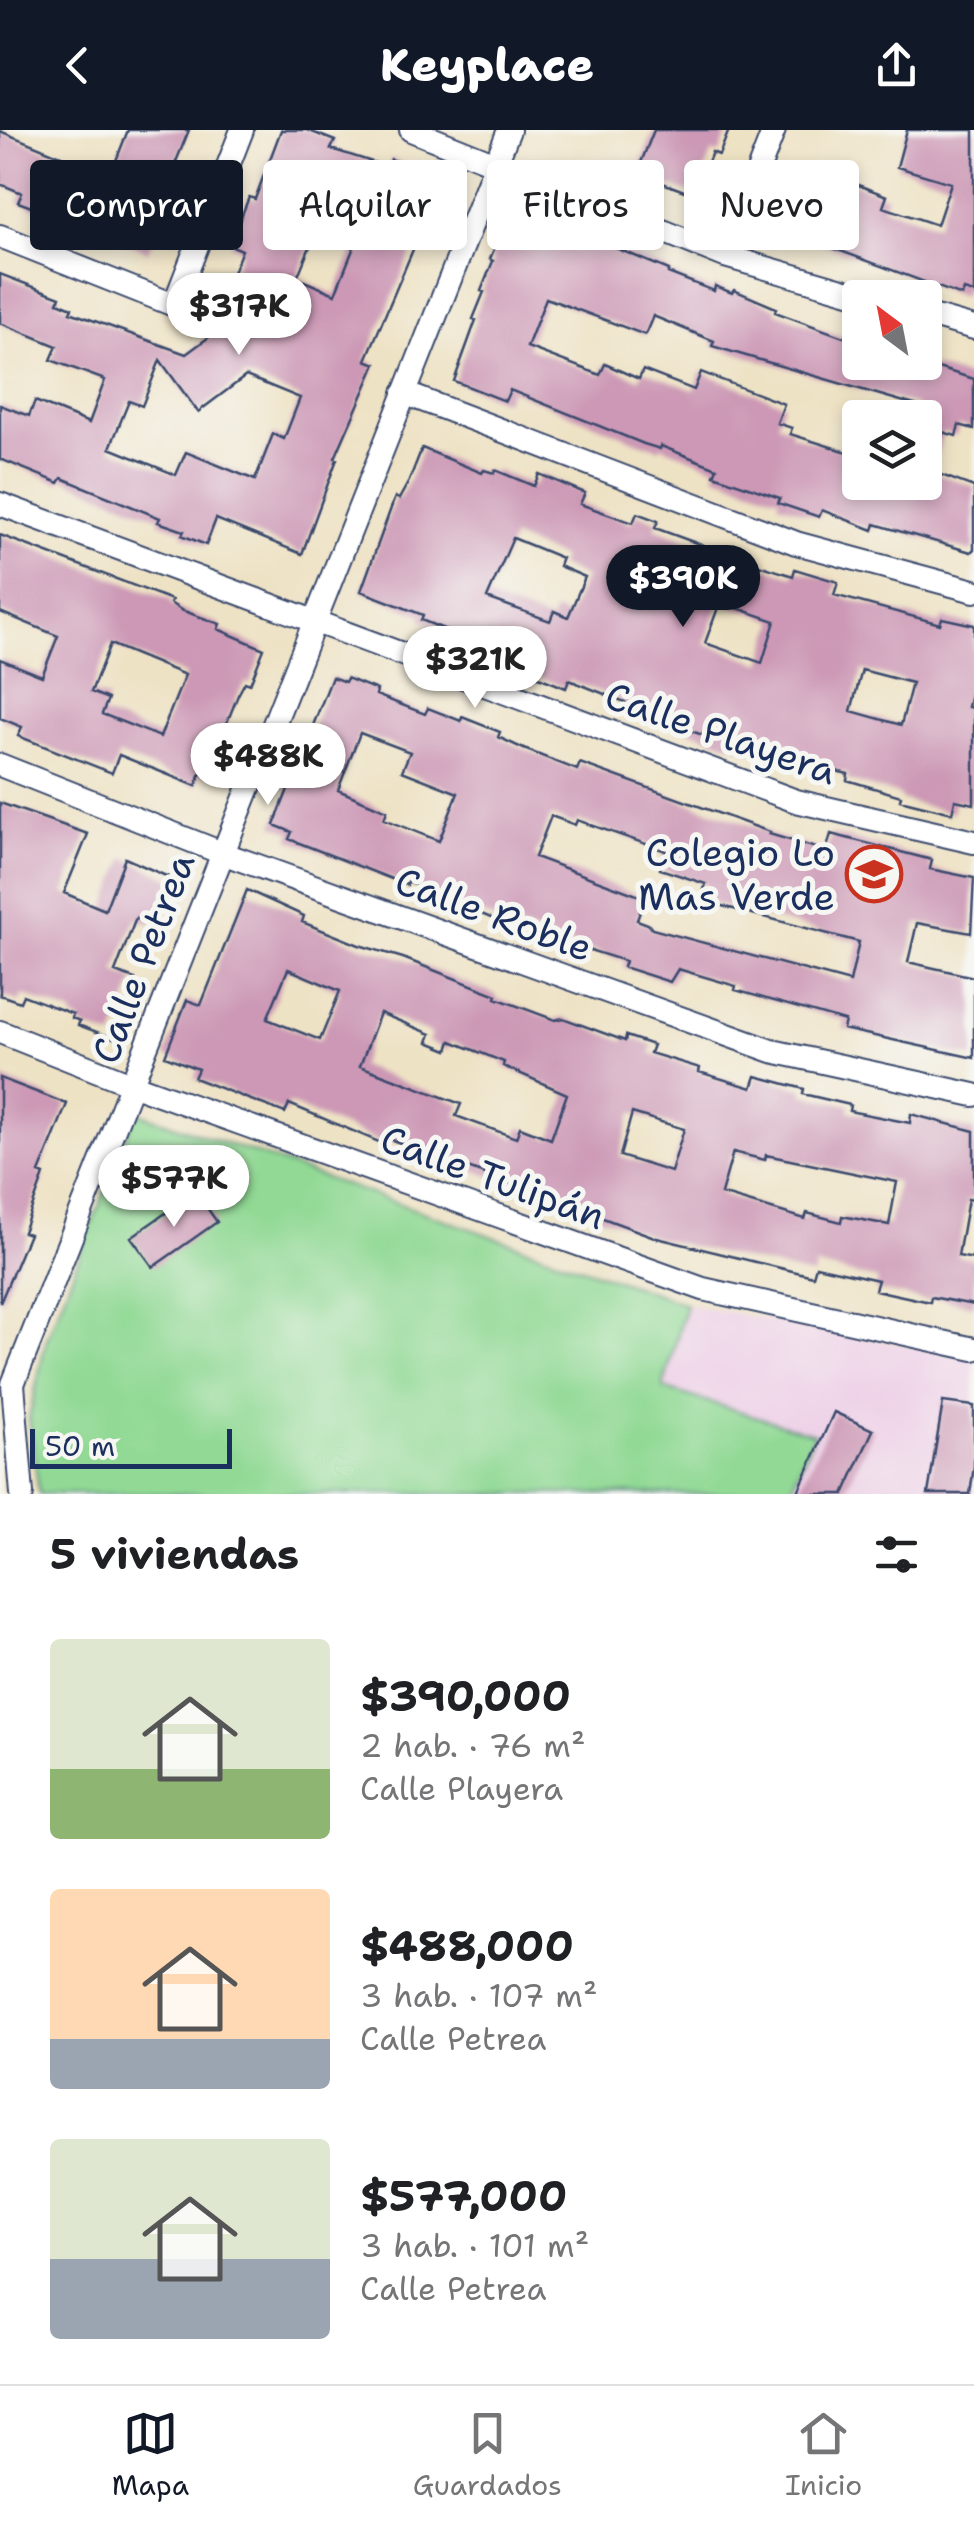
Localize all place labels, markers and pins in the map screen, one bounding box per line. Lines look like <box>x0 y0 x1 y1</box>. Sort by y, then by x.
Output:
pin: $317K <box>169 273 309 358</box>
pin: $390K <box>613 545 753 630</box>
pin: $321K <box>405 626 545 711</box>
pin: $488K <box>198 723 338 808</box>
place label: Colegio Lo Mas Verde <box>638 827 835 922</box>
school or university icon: Colegio Lo Mas Verde <box>844 844 904 904</box>
pin: $577K <box>104 1145 244 1230</box>

